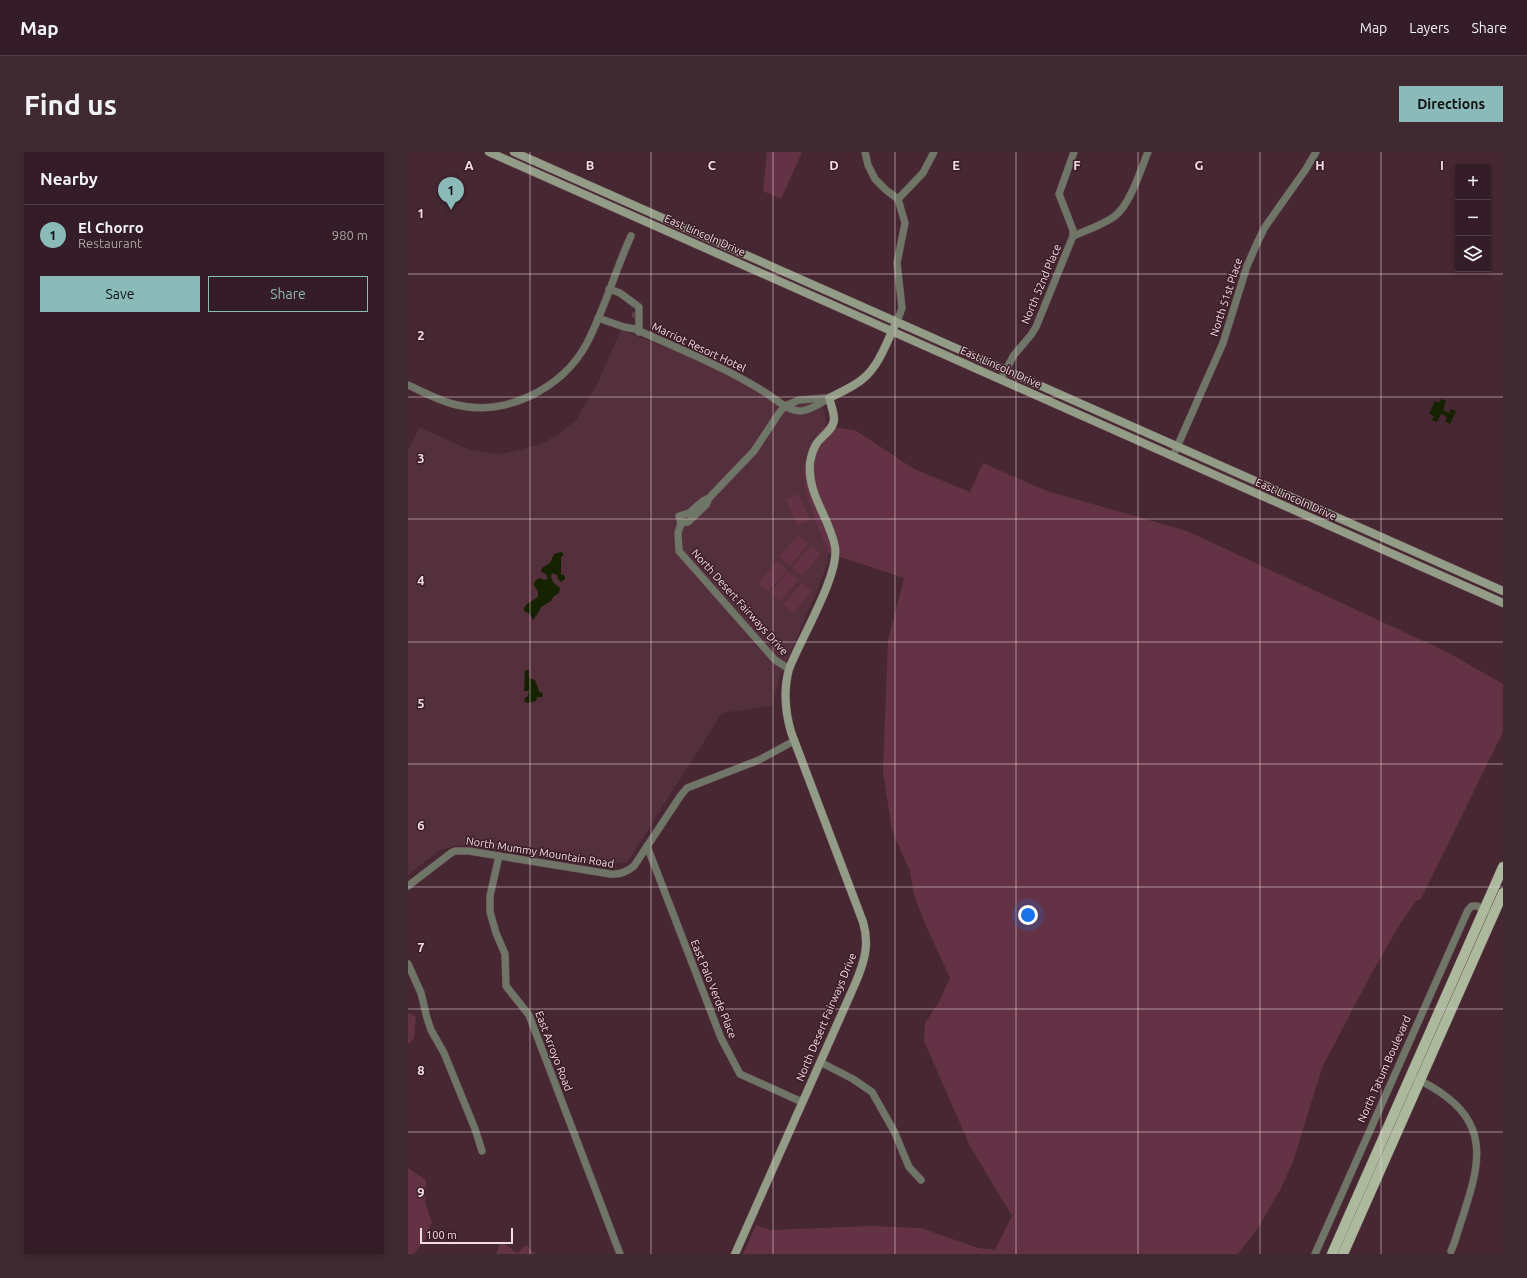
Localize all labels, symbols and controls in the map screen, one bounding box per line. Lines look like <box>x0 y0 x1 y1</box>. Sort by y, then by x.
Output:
text: Map <box>20 17 59 39</box>
text: Map <box>1360 20 1387 36</box>
text: Layers <box>1409 20 1449 36</box>
text: Share <box>1471 20 1507 36</box>
button: Directions <box>1399 86 1503 122</box>
text: Find us <box>24 89 117 120</box>
text: A <box>464 158 474 172</box>
text: B <box>586 158 595 172</box>
text: C <box>708 158 717 172</box>
text: D <box>829 158 839 172</box>
text: E <box>952 158 960 172</box>
text: F <box>1073 158 1081 172</box>
text: G <box>1195 158 1204 172</box>
text: H <box>1315 158 1325 172</box>
text: I <box>1440 158 1444 172</box>
map controls <box>1455 164 1491 272</box>
button: + <box>1455 164 1491 200</box>
text: Nearby <box>40 169 98 188</box>
pin: 1 <box>438 177 464 210</box>
button: − <box>1455 200 1491 236</box>
text: 1 <box>417 206 425 220</box>
street label: East Lincoln Drive <box>663 212 747 258</box>
text: El Chorro <box>78 219 144 236</box>
text: 1 <box>49 228 57 242</box>
text: 980 m <box>332 228 368 242</box>
text: Restaurant <box>78 236 142 250</box>
button: layers <box>1455 236 1491 272</box>
street label: North 52nd Place <box>1019 242 1063 326</box>
street label: North 51st Place <box>1208 256 1244 338</box>
button: Save <box>40 276 200 312</box>
button: Share <box>208 276 368 312</box>
street label: Marriot Resort Hotel <box>650 320 748 374</box>
text: 2 <box>417 328 425 342</box>
street label: East Lincoln Drive <box>959 344 1043 390</box>
text: 3 <box>417 451 425 465</box>
street label: East Lincoln Drive <box>1254 476 1338 522</box>
street label: North Desert Fairways Drive <box>689 547 791 657</box>
text: 4 <box>417 573 425 587</box>
text: 5 <box>417 696 425 710</box>
text: 6 <box>417 818 425 832</box>
street label: North Mummy Mountain Road <box>465 834 615 870</box>
your location <box>1018 905 1038 925</box>
street label: East Palo Verde Place <box>689 938 739 1040</box>
text: 7 <box>417 940 425 954</box>
street label: North Desert Fairways Drive <box>793 951 859 1083</box>
street label: East Arroyo Road <box>533 1009 575 1093</box>
street label: North Tatum Boulevard <box>1355 1014 1413 1124</box>
text: 8 <box>417 1063 425 1077</box>
text: 9 <box>417 1185 425 1199</box>
scale bar <box>420 1226 513 1245</box>
text: 100 m <box>426 1229 457 1241</box>

